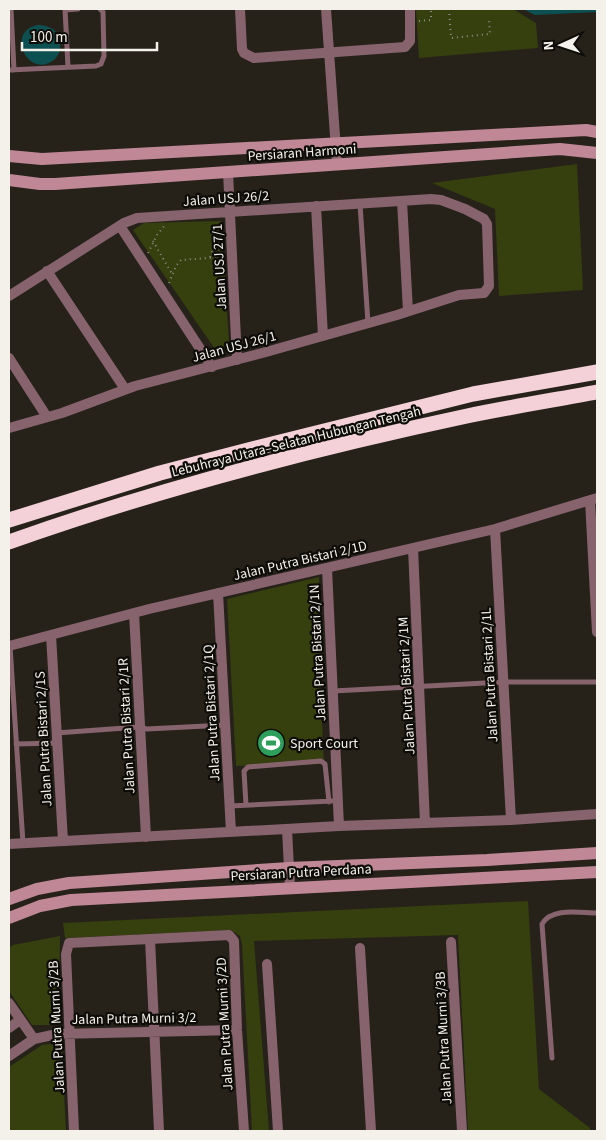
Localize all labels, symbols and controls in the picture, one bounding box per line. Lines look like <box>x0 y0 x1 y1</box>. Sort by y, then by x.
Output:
scale bar <box>22 20 158 52</box>
north arrow <box>536 20 586 70</box>
text: 100 m <box>30 27 68 48</box>
text: N <box>539 40 559 51</box>
street label: Persiaran Harmoni <box>247 139 357 167</box>
street label: Jalan USJ 26/2 <box>182 186 270 212</box>
street label: Jalan USJ 27/1 <box>208 223 232 311</box>
street label: Jalan USJ 26/1 <box>190 326 279 368</box>
street label: Lebuhraya Utara–Selatan Hubungan Tengah <box>169 401 423 483</box>
street label: Jalan Putra Bistari 2/1D <box>231 536 369 586</box>
street label: Jalan Putra Bistari 2/1N <box>304 584 332 722</box>
street label: Jalan Putra Bistari 2/1L <box>476 607 504 743</box>
street label: Jalan Putra Bistari 2/1M <box>393 616 421 756</box>
street label: Jalan Putra Bistari 2/1Q <box>198 644 226 782</box>
street label: Jalan Putra Bistari 2/1R <box>113 657 141 794</box>
street label: Jalan Putra Bistari 2/1S <box>30 671 58 807</box>
sports icon: Sport Court <box>256 728 286 758</box>
place label: Sport Court <box>290 734 358 754</box>
street label: Persiaran Putra Perdana <box>230 859 372 887</box>
street label: Jalan Putra Murni 3/2D <box>212 957 238 1091</box>
street label: Jalan Putra Murni 3/2B <box>44 960 70 1094</box>
street label: Jalan Putra Murni 3/3B <box>431 971 457 1105</box>
street label: Jalan Putra Murni 3/2 <box>71 1008 197 1030</box>

